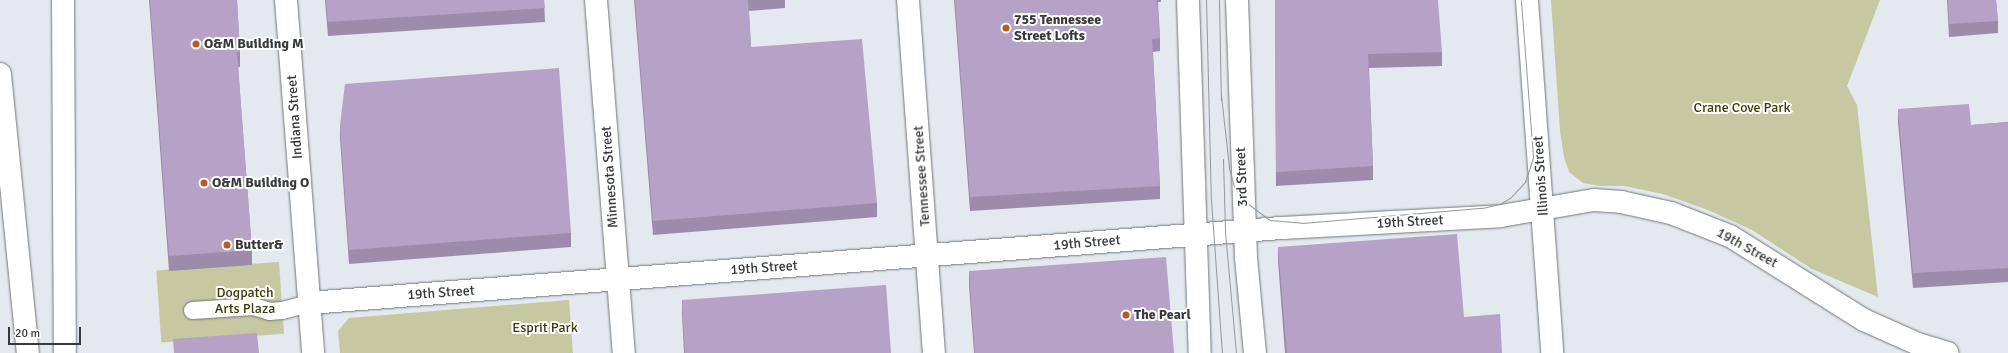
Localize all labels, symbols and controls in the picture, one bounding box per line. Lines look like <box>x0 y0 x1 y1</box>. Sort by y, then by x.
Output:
place label: 755 Tennessee Street Lofts <box>1014 12 1101 44</box>
marker: 755 Tennessee Street Lofts <box>1001 23 1011 33</box>
place label: O&M Building M <box>204 36 304 52</box>
marker: O&M Building M <box>191 39 201 49</box>
street label: Indiana Street <box>284 74 306 160</box>
park label: Crane Cove Park <box>1693 100 1791 116</box>
street label: Minnesota Street <box>598 125 622 229</box>
street label: Tennessee Street <box>910 125 934 227</box>
street label: Illinois Street <box>1530 135 1552 217</box>
street label: 3rd Street <box>1233 147 1251 207</box>
place label: O&M Building O <box>212 175 309 191</box>
marker: O&M Building O <box>199 178 209 188</box>
street label: 19th Street <box>1376 212 1444 232</box>
street label: 19th Street <box>1714 224 1780 272</box>
street label: 19th Street <box>1053 232 1121 254</box>
place label: Butter& <box>235 237 283 253</box>
marker: Butter& <box>222 240 232 250</box>
street label: 19th Street <box>730 257 798 279</box>
street label: 19th Street <box>407 282 475 304</box>
park label: Dogpatch Arts Plaza <box>215 285 275 318</box>
place label: The Pearl <box>1134 307 1191 323</box>
marker: The Pearl <box>1121 310 1131 320</box>
scale bar <box>10 319 83 345</box>
park label: Esprit Park <box>512 320 578 336</box>
text: 20 m <box>15 326 40 341</box>

